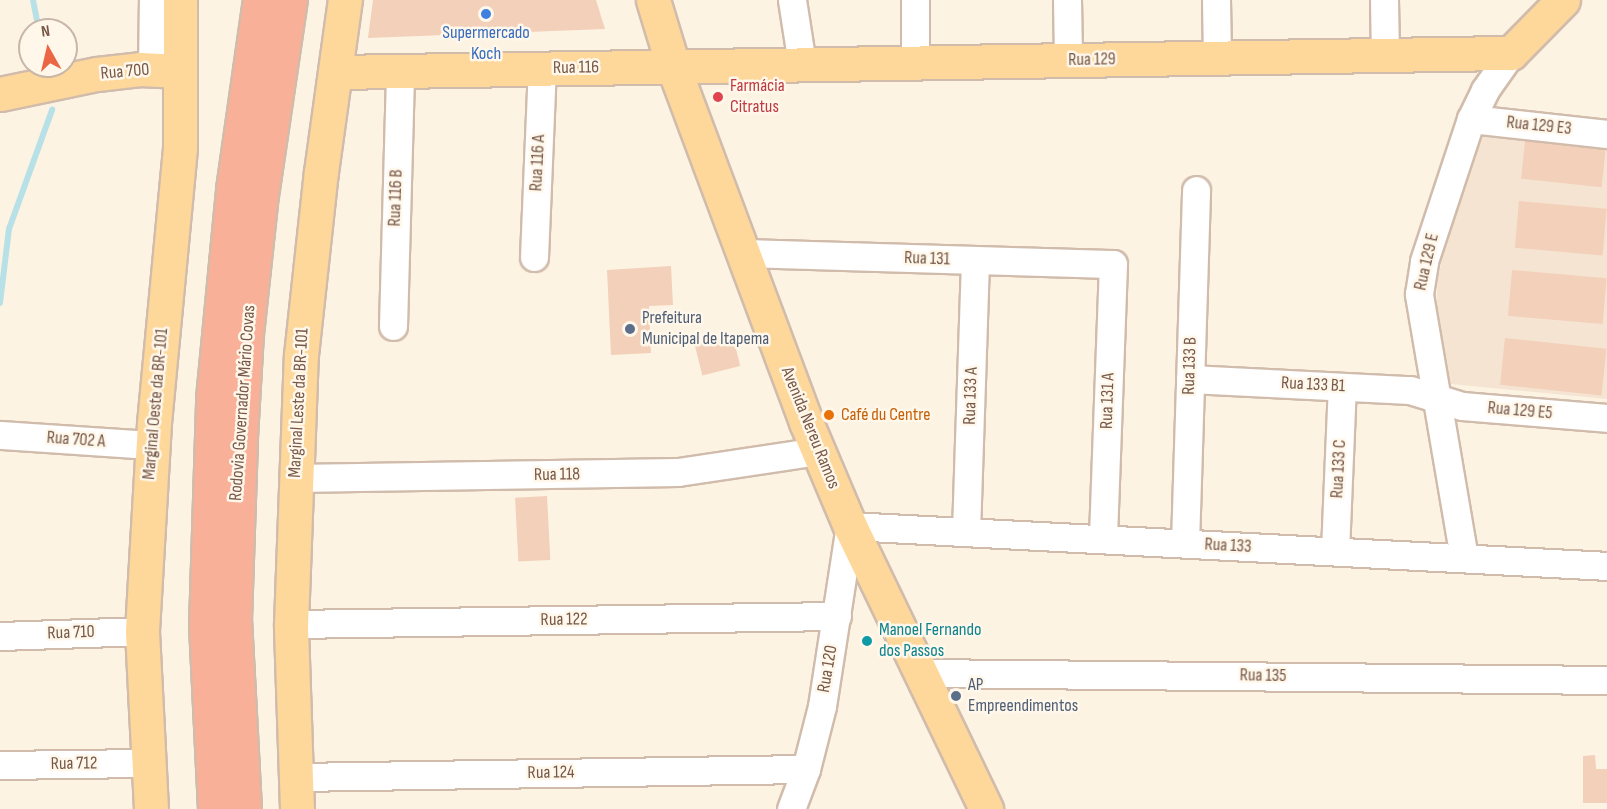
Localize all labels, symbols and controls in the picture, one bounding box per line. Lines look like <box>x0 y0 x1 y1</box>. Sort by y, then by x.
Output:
marker: Supermercado Koch <box>479 7 493 21</box>
north arrow <box>18 18 78 78</box>
text: N <box>40 22 51 42</box>
place label: Supermercado Koch <box>442 23 530 66</box>
street label: Rua 129 <box>1068 49 1116 71</box>
street label: Rua 116 <box>553 57 599 79</box>
street label: Rua 700 <box>100 59 150 85</box>
place label: Farmácia Citratus <box>730 76 785 118</box>
marker: Farmácia Citratus <box>711 90 725 104</box>
street label: Rua 129 E3 <box>1505 112 1573 140</box>
street label: Rua 116 A <box>526 134 550 192</box>
street label: Rua 116 B <box>384 169 408 227</box>
street label: Rua 129 E <box>1410 231 1444 293</box>
street label: Rua 131 <box>904 247 950 271</box>
street label: Rodovia Governador Mário Covas <box>225 304 261 502</box>
place label: Prefeitura Municipal de Itapema <box>642 308 769 350</box>
marker: Prefeitura Municipal de Itapema <box>623 322 637 336</box>
street label: Marginal Oeste da BR-101 <box>139 327 173 481</box>
street label: Marginal Leste da BR-101 <box>284 328 314 478</box>
street label: Rua 133 B <box>1178 337 1202 395</box>
street label: Avenida Nereu Ramos <box>776 364 844 492</box>
street label: Rua 133 A <box>959 367 983 425</box>
street label: Rua 131 A <box>1096 372 1120 430</box>
street label: Rua 133 B1 <box>1280 373 1346 397</box>
street label: Rua 129 E5 <box>1487 397 1553 425</box>
place label: Café du Centre <box>841 404 930 426</box>
marker: Café du Centre <box>822 408 836 422</box>
street label: Rua 702 A <box>46 427 106 453</box>
street label: Rua 133 C <box>1327 439 1351 499</box>
street label: Rua 118 <box>534 464 580 486</box>
street label: Rua 133 <box>1204 534 1252 558</box>
street label: Rua 122 <box>540 609 588 631</box>
place label: Manoel Fernando dos Passos <box>879 620 982 662</box>
street label: Rua 710 <box>47 621 95 645</box>
marker: Manoel Fernando dos Passos <box>860 634 874 648</box>
street label: Rua 120 <box>813 644 843 694</box>
street label: Rua 135 <box>1239 665 1287 687</box>
place label: AP Empreendimentos <box>968 675 1078 718</box>
marker: AP Empreendimentos <box>949 689 963 703</box>
street label: Rua 712 <box>50 753 98 775</box>
street label: Rua 124 <box>527 762 575 784</box>

